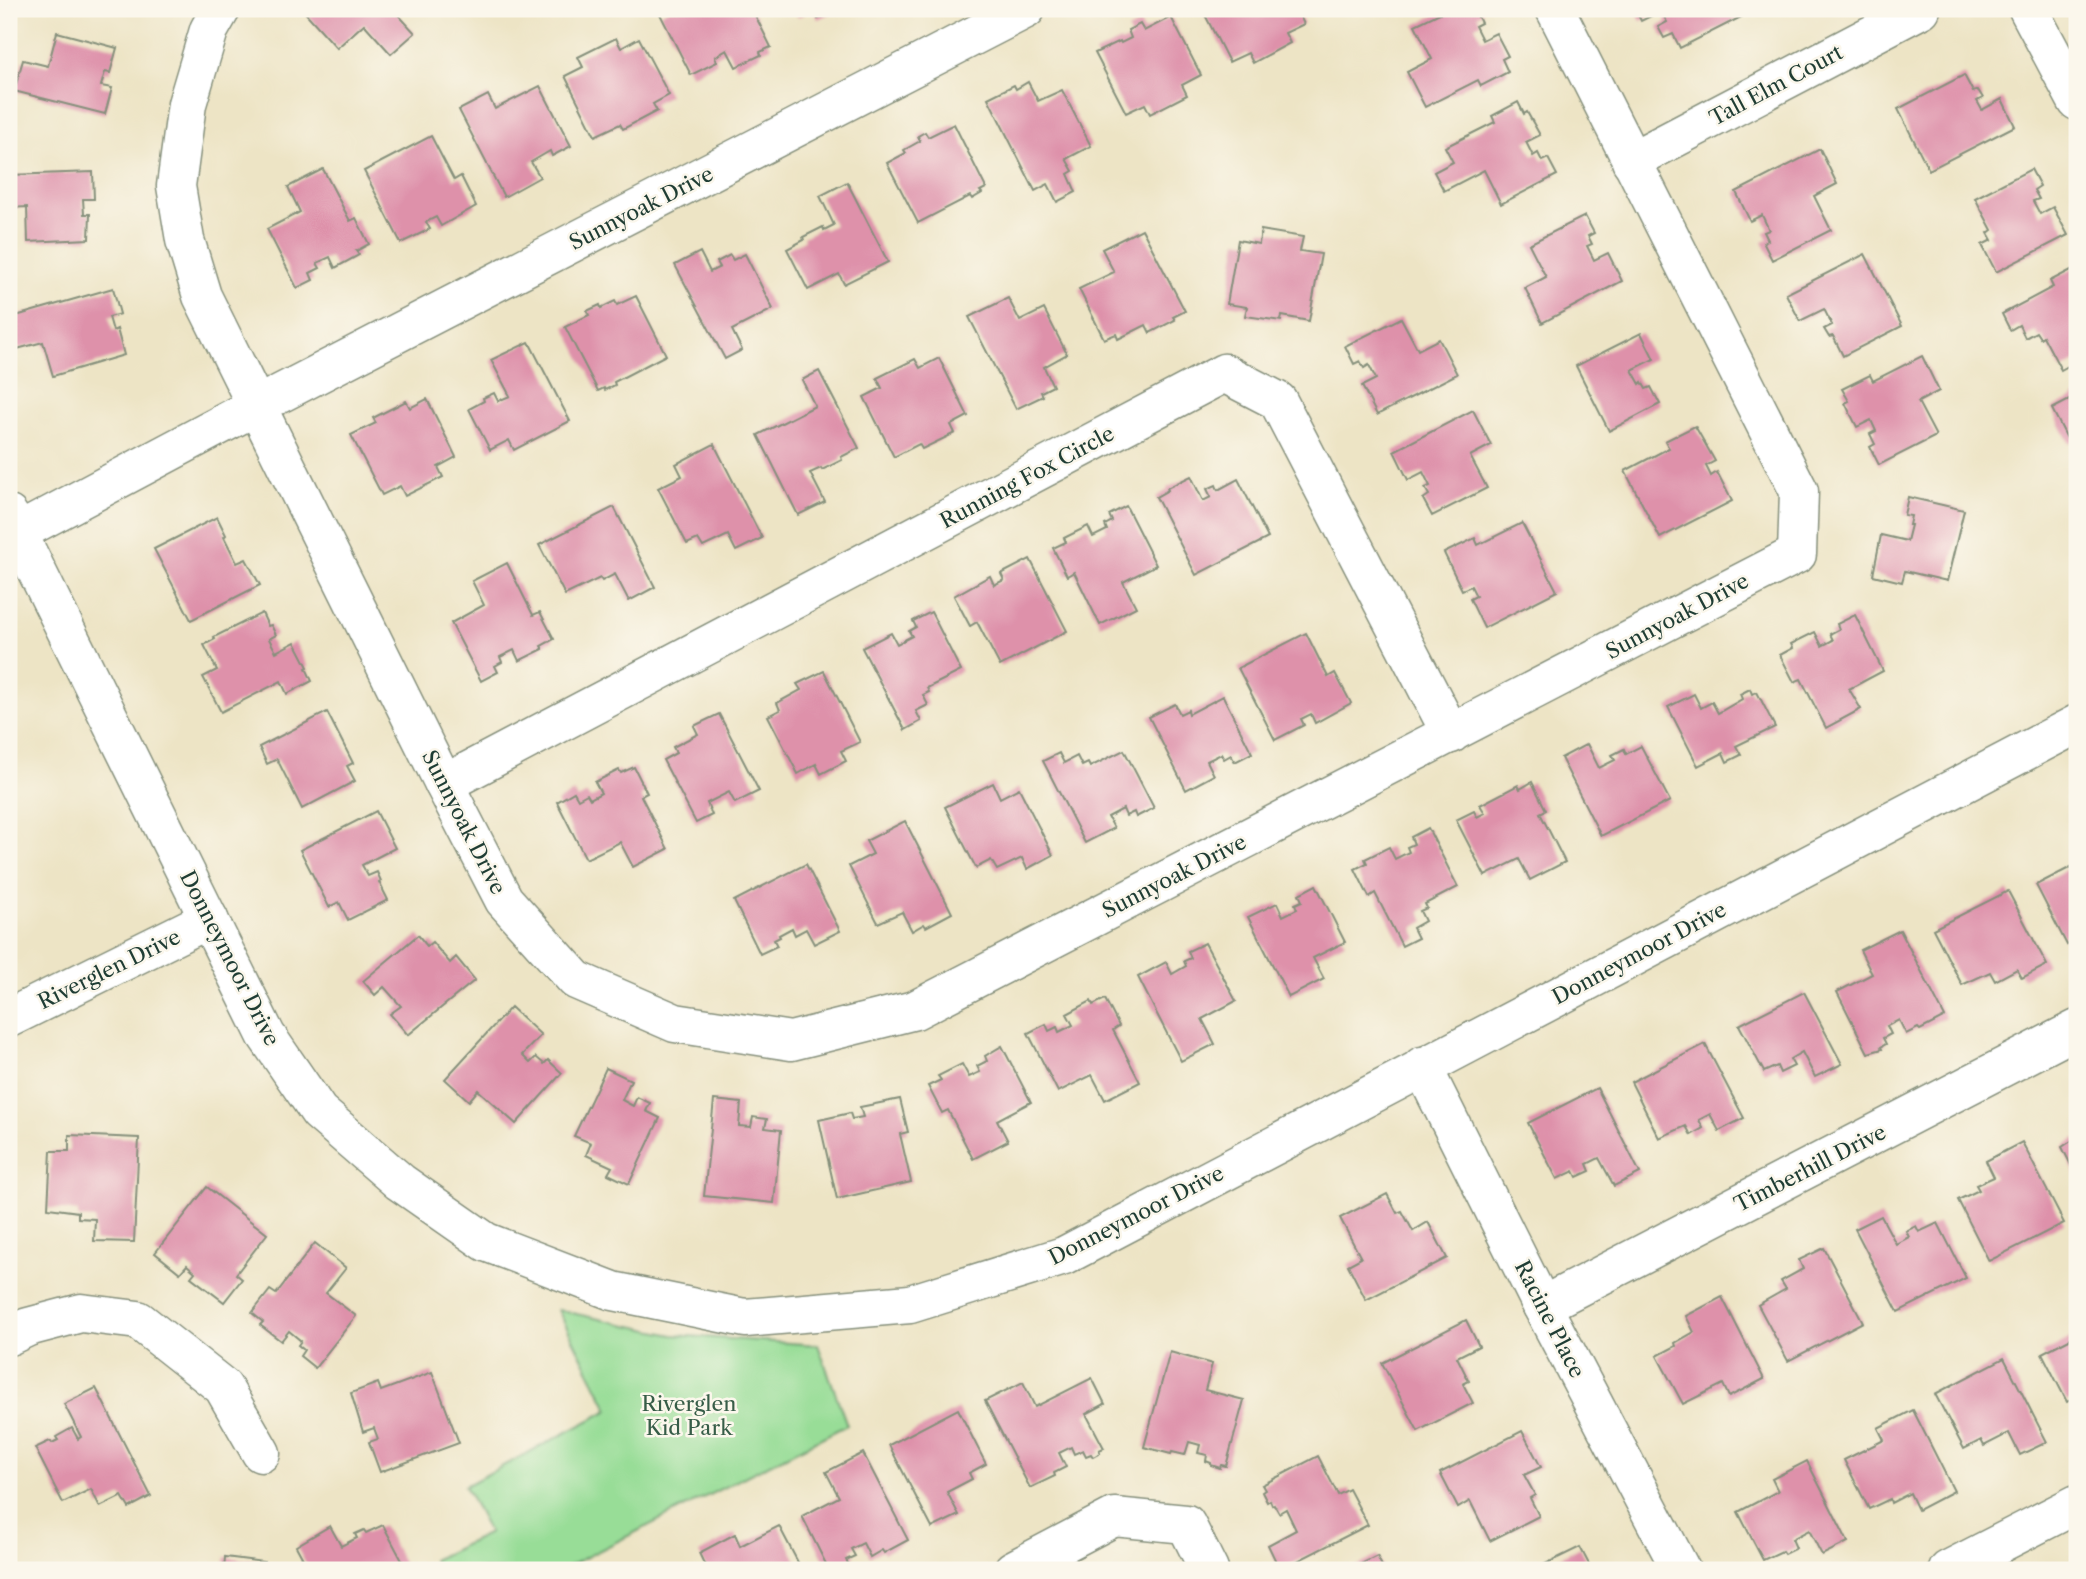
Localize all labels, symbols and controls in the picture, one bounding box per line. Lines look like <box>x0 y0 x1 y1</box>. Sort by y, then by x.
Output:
street label: Tall Elm Court <box>1705 39 1847 131</box>
street label: Sunnyoak Drive <box>565 161 717 255</box>
street label: Running Fox Circle <box>936 421 1118 533</box>
street label: Sunnyoak Drive <box>1601 568 1753 664</box>
street label: Sunnyoak Drive <box>417 746 511 898</box>
street label: Sunnyoak Drive <box>1098 829 1250 923</box>
street label: Donneymoor Drive <box>175 866 285 1050</box>
street label: Donneymoor Drive <box>1548 897 1730 1009</box>
street label: Riverglen Drive <box>34 924 184 1014</box>
street label: Timberhill Drive <box>1730 1119 1890 1217</box>
street label: Donneymoor Drive <box>1044 1160 1228 1270</box>
street label: Racine Place <box>1510 1256 1590 1382</box>
park label: Riverglen Kid Park <box>641 1391 737 1440</box>

